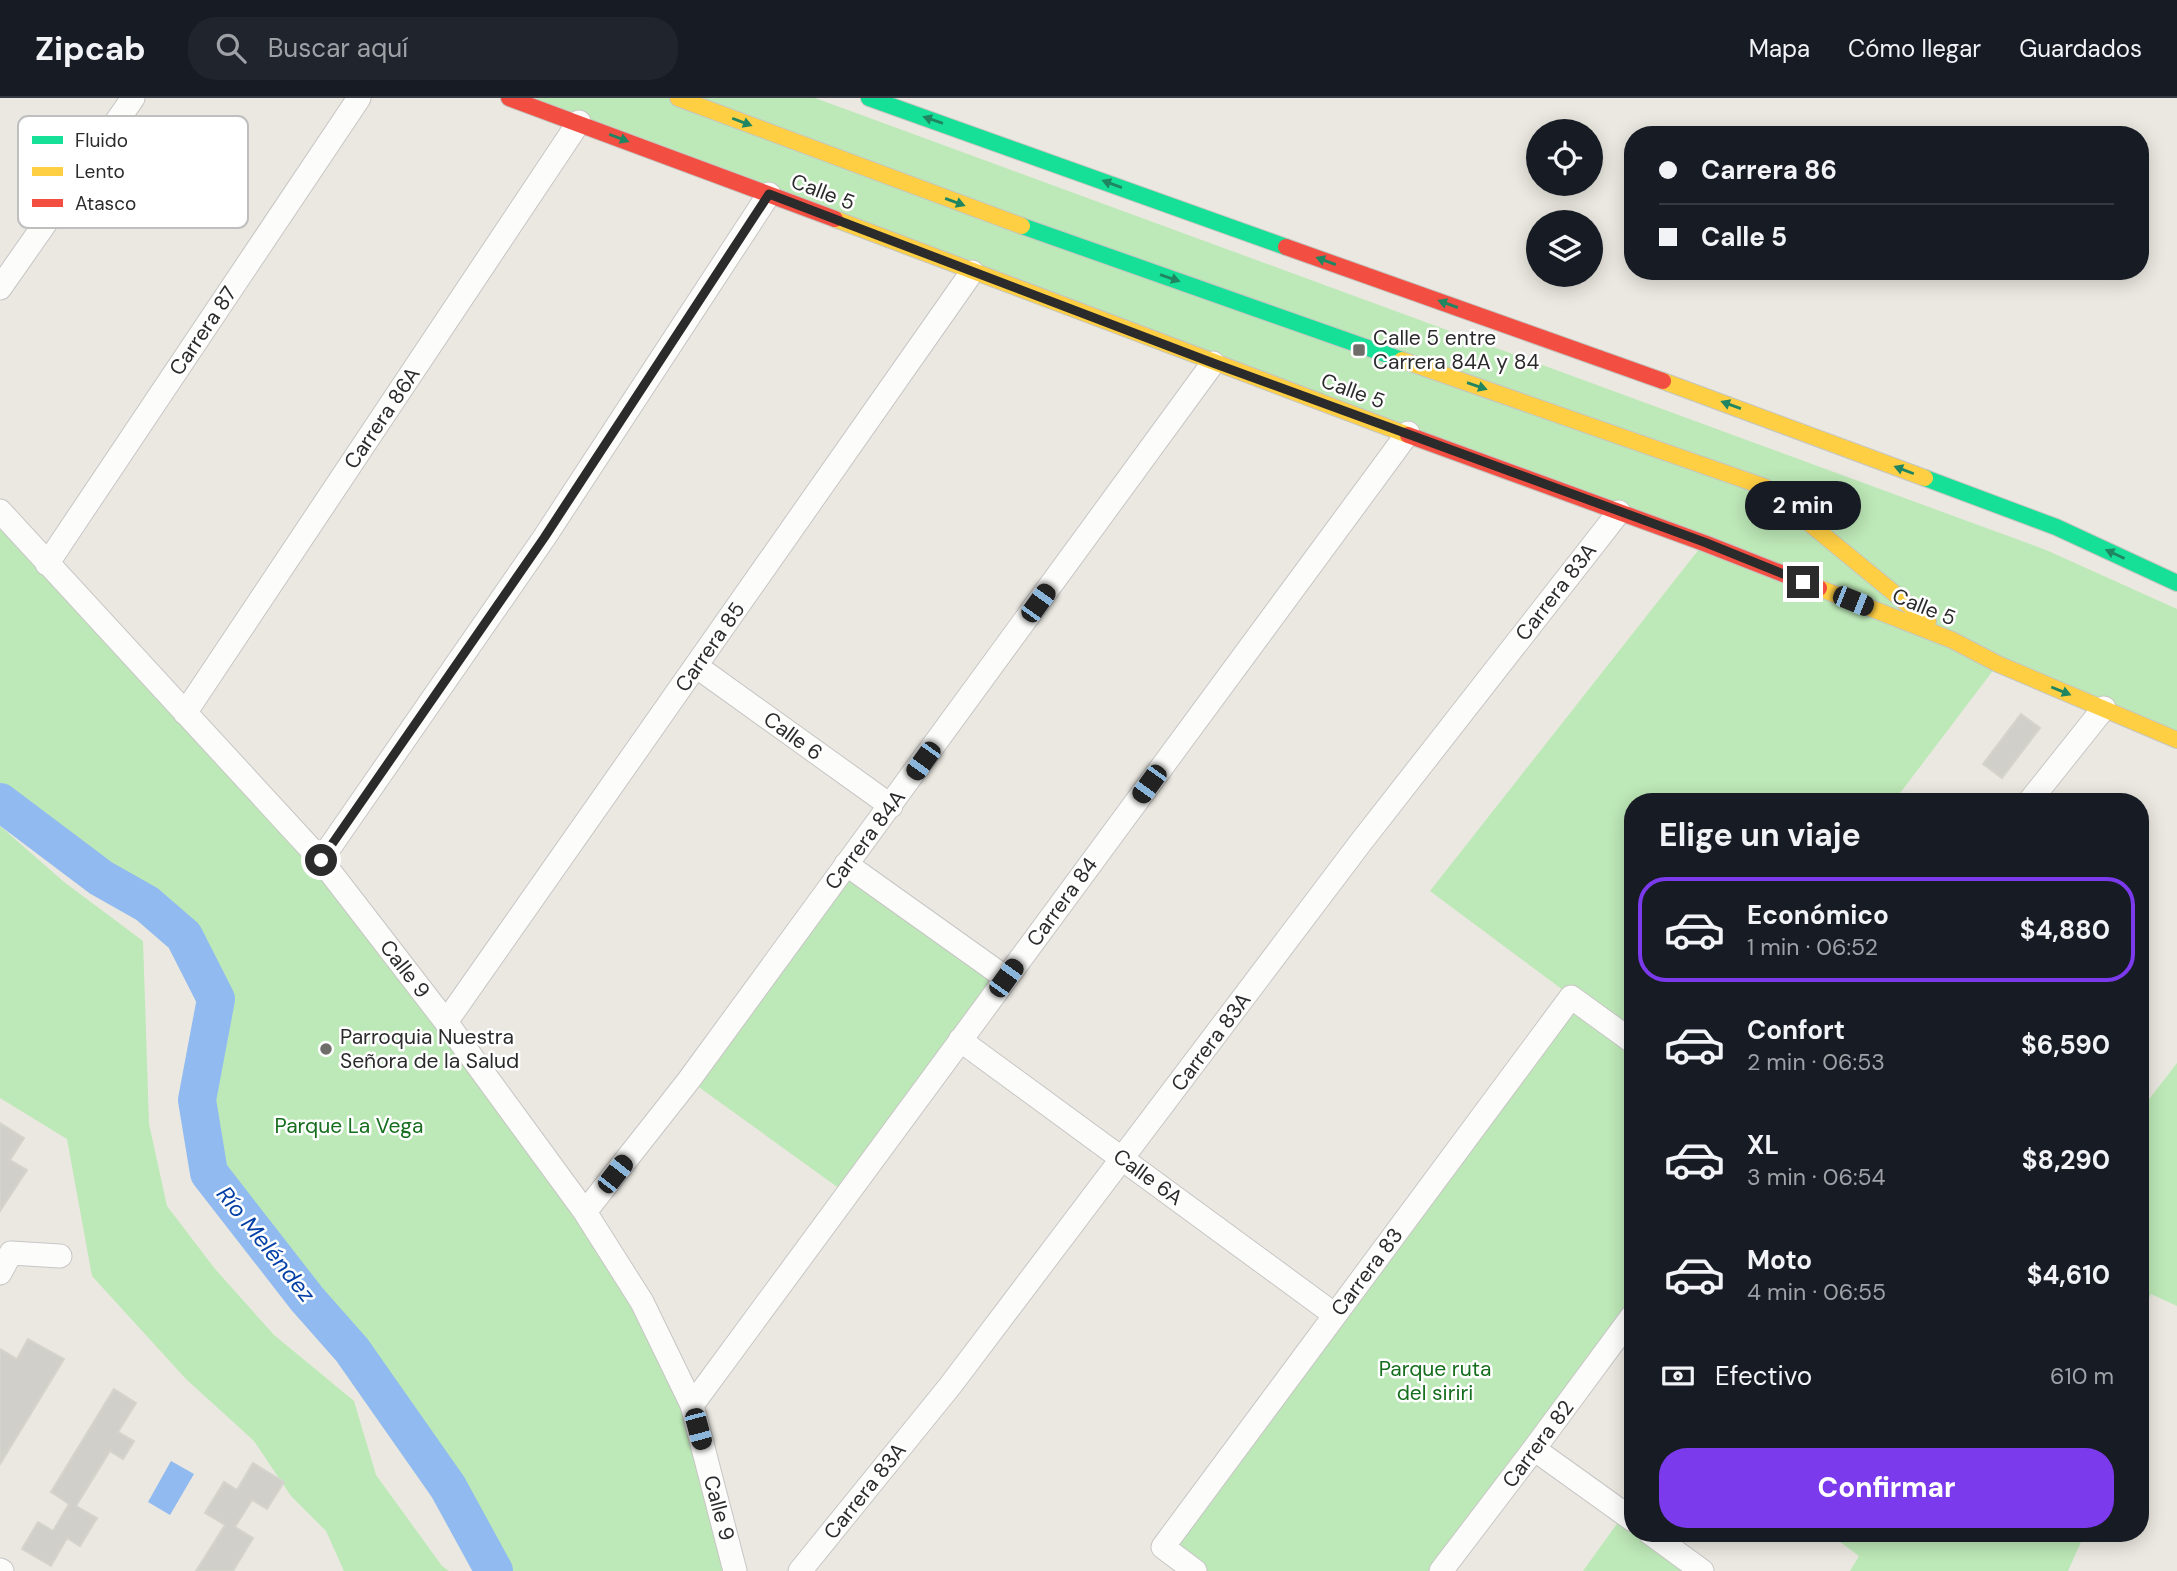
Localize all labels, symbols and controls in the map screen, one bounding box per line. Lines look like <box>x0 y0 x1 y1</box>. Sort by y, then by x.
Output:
search box <box>188 17 678 80</box>
text: Zipcab <box>35 27 146 70</box>
icon: search <box>212 29 250 67</box>
text: Buscar aquí <box>268 31 408 65</box>
text: Mapa <box>1749 33 1810 64</box>
text: Cómo llegar <box>1848 33 1981 64</box>
text: Guardados <box>2019 33 2142 64</box>
one-way arrow <box>923 114 944 125</box>
legend <box>18 116 248 228</box>
one-way arrow <box>732 117 753 128</box>
map controls <box>1526 119 1603 287</box>
button: locate <box>1526 119 1603 196</box>
text: Fluido <box>75 128 128 153</box>
one-way arrow <box>609 132 630 143</box>
text: Carrera 86 <box>1701 153 1837 187</box>
text: Lento <box>75 159 125 184</box>
street label: Calle 5 <box>787 167 859 217</box>
one-way arrow <box>1102 178 1123 189</box>
text: Atasco <box>75 191 136 216</box>
one-way arrow <box>945 197 966 208</box>
button: layers <box>1526 210 1603 287</box>
text: Calle 5 <box>1701 220 1787 254</box>
one-way arrow <box>1316 255 1337 266</box>
one-way arrow <box>1159 273 1180 284</box>
street label: Carrera 87 <box>163 281 243 381</box>
one-way arrow <box>1437 298 1458 309</box>
place label: Calle 5 entre Carrera 84A y 84 <box>1373 324 1539 376</box>
marker: Calle 5 entre Carrera 84A y 84 <box>1351 342 1367 358</box>
street label: Carrera 86A <box>338 361 426 475</box>
street label: Calle 5 <box>1317 367 1389 415</box>
one-way arrow <box>1466 381 1487 392</box>
one-way arrow <box>1721 400 1742 411</box>
one-way arrow <box>1893 464 1914 475</box>
callout: 2 min <box>1745 480 1861 530</box>
text: 2 min <box>1773 490 1833 520</box>
street label: Carrera 83A <box>1509 537 1603 647</box>
one-way arrow <box>2105 548 2125 560</box>
route end <box>1787 566 1819 598</box>
car <box>1018 580 1059 626</box>
street label: Calle 5 <box>1888 582 1960 632</box>
car <box>1830 583 1877 619</box>
street label: Carrera 85 <box>669 596 751 698</box>
one-way arrow <box>2050 685 2071 696</box>
street label: Calle 6 <box>758 705 828 767</box>
car <box>903 738 944 784</box>
car <box>1129 761 1170 807</box>
street label: Carrera 84A <box>818 784 912 895</box>
text: Elige un viaje <box>1659 814 1861 856</box>
route start <box>305 844 337 876</box>
street label: Carrera 84 <box>1020 852 1104 952</box>
icon: car <box>1663 898 1726 961</box>
text: Económico <box>1747 898 1889 932</box>
text: $4,880 <box>2020 913 2110 947</box>
text: 1 min · 06:52 <box>1747 932 1878 962</box>
street label: Calle 9 <box>373 934 437 1004</box>
car <box>986 955 1027 1001</box>
street label: Carrera 83A <box>1165 987 1257 1097</box>
icon: car <box>1663 1013 1726 1076</box>
text: Confort <box>1747 1013 1845 1047</box>
place label: Parroquia Nuestra Señora de la Salud <box>340 1023 519 1075</box>
text: $6,590 <box>2021 1028 2110 1062</box>
marker: Parroquia Nuestra Señora de la Salud <box>318 1041 334 1057</box>
text: 2 min · 06:53 <box>1747 1047 1885 1077</box>
park label: Parque La Vega <box>275 1112 423 1140</box>
icon: car <box>1663 1128 1726 1191</box>
text: XL <box>1747 1128 1779 1162</box>
street label: Calle 6A <box>1108 1142 1188 1212</box>
text: $8,290 <box>2022 1143 2110 1177</box>
car <box>594 1151 637 1197</box>
text: 3 min · 06:54 <box>1747 1162 1886 1192</box>
water label: Río Meléndez <box>210 1180 322 1309</box>
street label: Carrera 83 <box>1325 1222 1409 1322</box>
icon: car <box>1663 1243 1726 1306</box>
text: Moto <box>1747 1243 1812 1277</box>
text: $4,610 <box>2027 1258 2110 1292</box>
text: 4 min · 06:55 <box>1747 1277 1886 1307</box>
park label: Parque ruta del siriri <box>1379 1355 1491 1407</box>
icon: cash <box>1659 1357 1697 1395</box>
text: Efectivo <box>1715 1359 1812 1393</box>
text: 610 m <box>2050 1361 2114 1391</box>
street label: Carrera 82 <box>1496 1395 1580 1493</box>
car <box>683 1406 714 1452</box>
street label: Carrera 83A <box>817 1437 913 1545</box>
button: Confirmar <box>1659 1448 2114 1528</box>
street label: Calle 9 <box>697 1472 741 1544</box>

